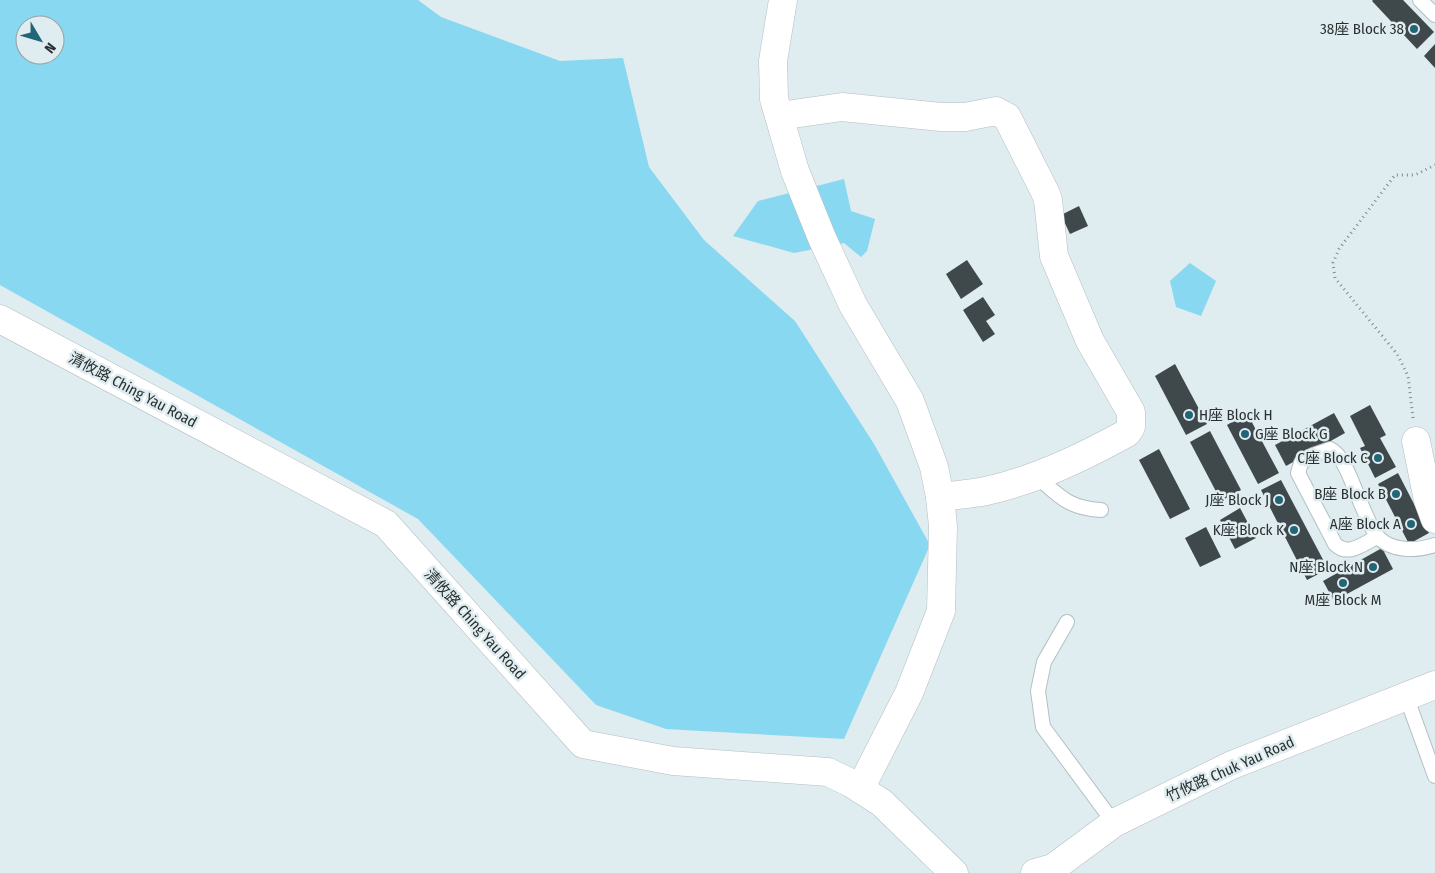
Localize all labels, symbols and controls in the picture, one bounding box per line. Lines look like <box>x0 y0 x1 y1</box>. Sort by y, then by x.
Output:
north arrow <box>15 15 65 65</box>
place label: 38座 Block 38 <box>1320 20 1404 38</box>
marker: 38座 Block 38 <box>1408 23 1420 35</box>
text: N <box>41 39 59 56</box>
street label: 清攸路 Ching Yau Road <box>66 349 200 431</box>
place label: H座 Block H <box>1199 406 1273 424</box>
marker: H座 Block H <box>1183 409 1195 421</box>
place label: G座 Block G <box>1255 425 1328 443</box>
marker: G座 Block G <box>1239 428 1251 440</box>
place label: C座 Block C <box>1297 449 1368 467</box>
marker: C座 Block C <box>1372 452 1384 464</box>
place label: B座 Block B <box>1314 485 1386 503</box>
marker: B座 Block B <box>1390 488 1402 500</box>
place label: J座 Block J <box>1205 491 1269 509</box>
marker: J座 Block J <box>1273 494 1285 506</box>
place label: A座 Block A <box>1330 515 1401 533</box>
marker: A座 Block A <box>1405 518 1417 530</box>
place label: K座 Block K <box>1213 521 1284 539</box>
marker: K座 Block K <box>1288 524 1300 536</box>
place label: N座 Block N <box>1289 558 1363 576</box>
marker: N座 Block N <box>1367 561 1379 573</box>
street label: 清攸路 Ching Yau Road <box>421 565 529 683</box>
marker: M座 Block M <box>1337 577 1349 589</box>
place label: M座 Block M <box>1305 591 1381 609</box>
street label: 竹攸路 Chuk Yau Road <box>1163 733 1297 805</box>

